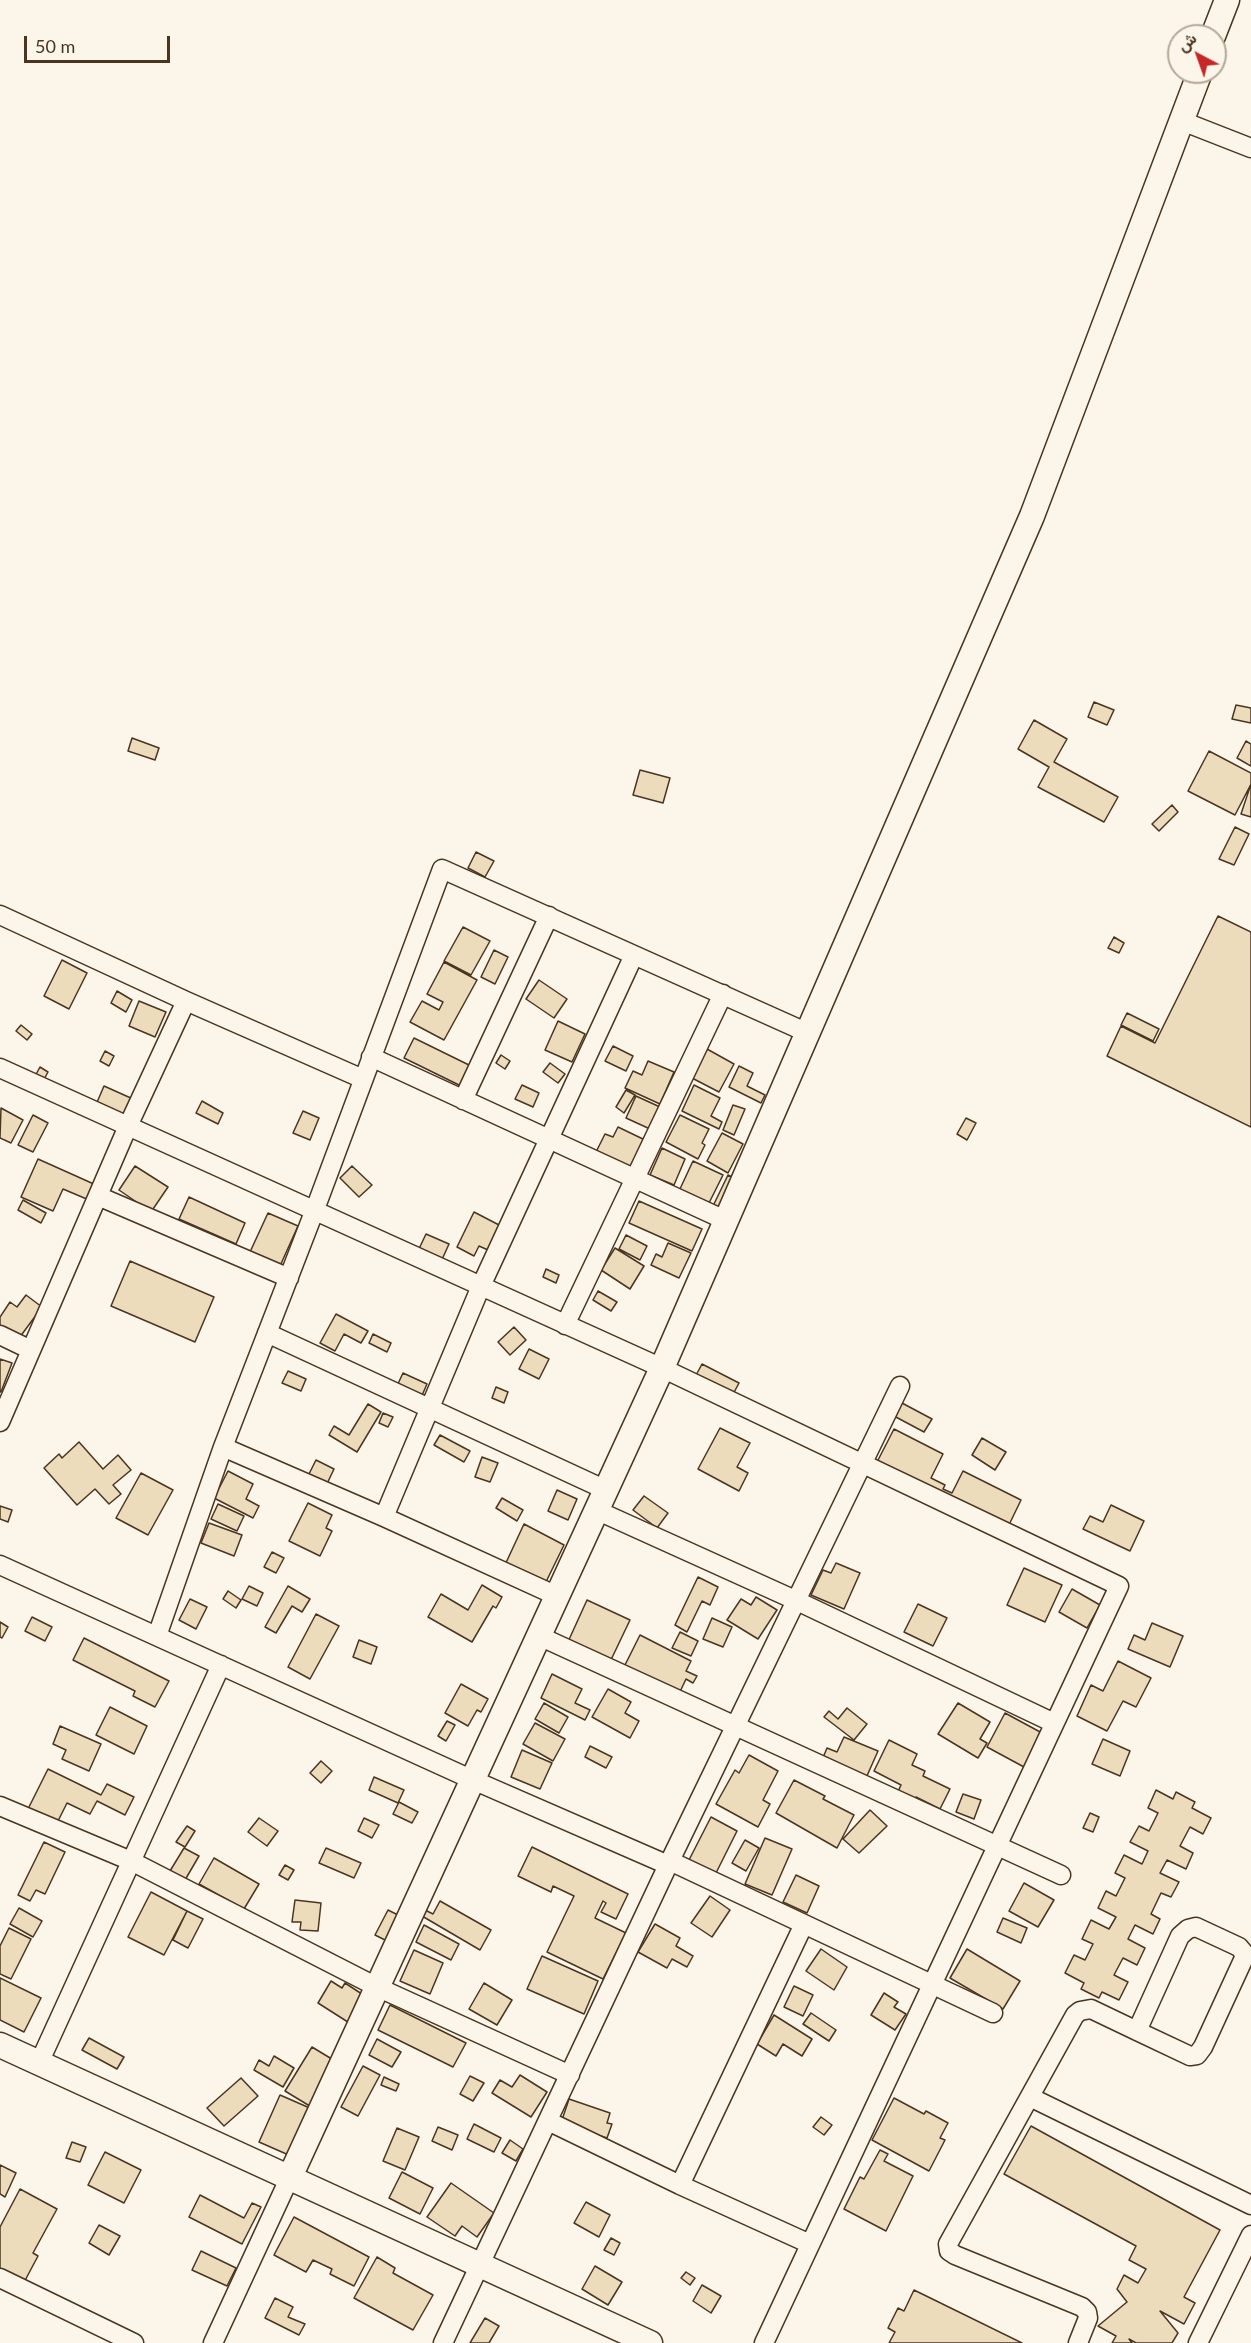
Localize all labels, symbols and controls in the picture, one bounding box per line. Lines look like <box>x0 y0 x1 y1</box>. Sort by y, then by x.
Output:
scale bar <box>27 24 172 62</box>
north arrow <box>1167 24 1227 84</box>
text: ش <box>1173 28 1200 55</box>
text: 50 m <box>35 35 75 57</box>

